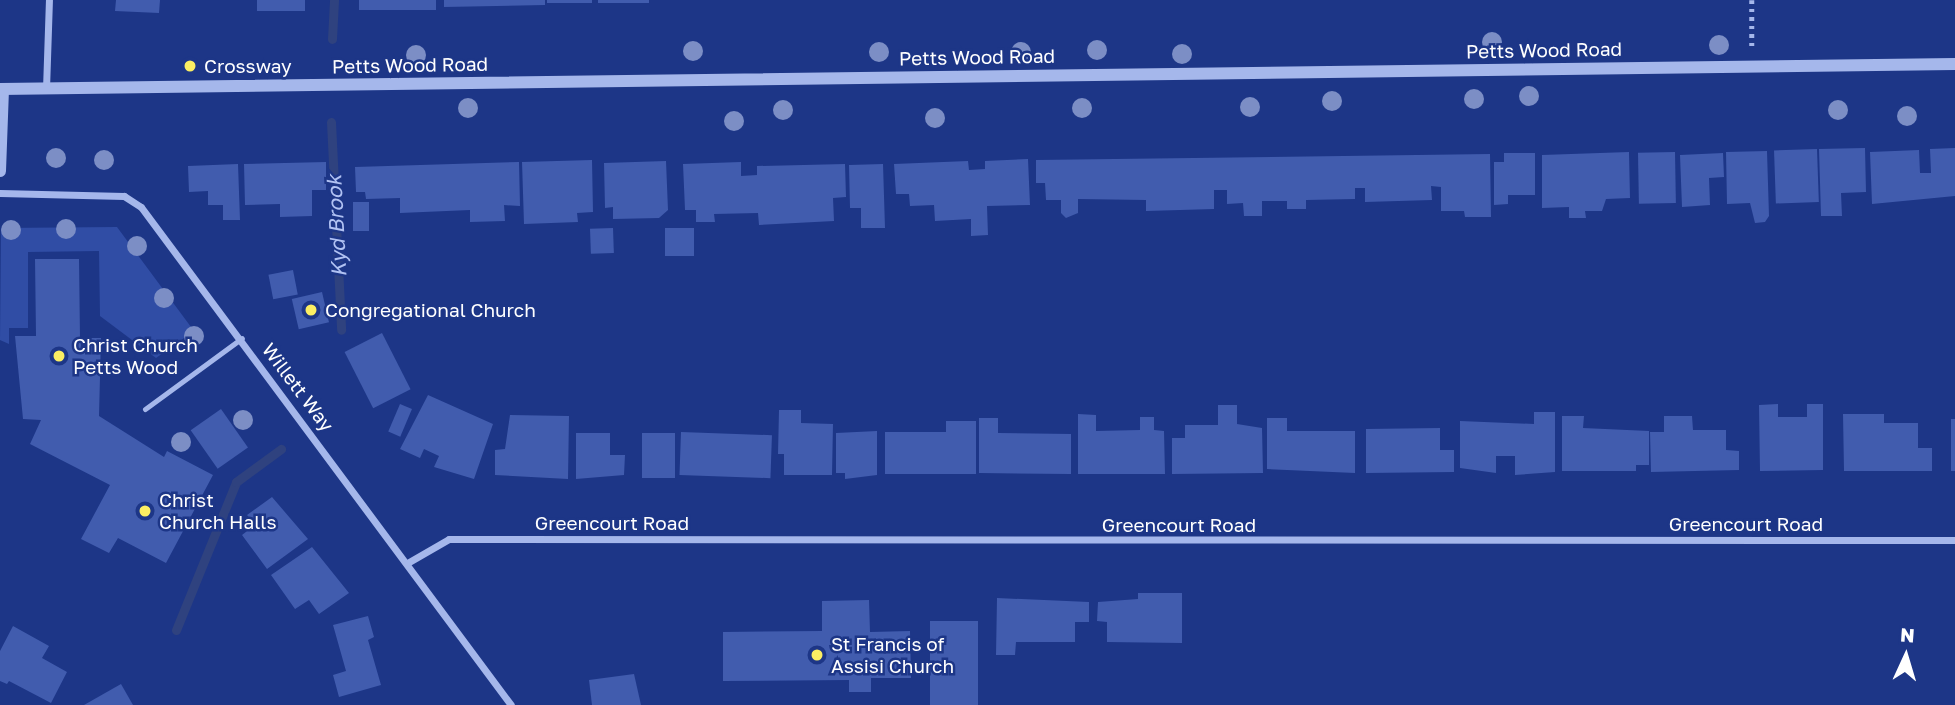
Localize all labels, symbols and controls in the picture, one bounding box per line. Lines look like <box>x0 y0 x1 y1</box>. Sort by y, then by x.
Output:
street label: Petts Wood Road <box>1466 37 1622 63</box>
street label: Petts Wood Road <box>899 44 1055 70</box>
street label: Petts Wood Road <box>332 52 488 78</box>
place label: Crossway <box>204 55 292 77</box>
marker: Crossway <box>182 58 198 74</box>
water label: Kyd Brook <box>321 174 351 278</box>
place label: Congregational Church <box>325 299 536 321</box>
marker: Congregational Church <box>303 302 319 318</box>
place label: Christ Church Petts Wood <box>73 334 198 378</box>
street label: Willett Way <box>257 338 339 436</box>
marker: Christ Church Petts Wood <box>51 348 67 364</box>
place label: Christ Church Halls <box>159 489 277 533</box>
marker: Christ Church Halls <box>137 503 153 519</box>
street label: Greencourt Road <box>535 512 689 534</box>
street label: Greencourt Road <box>1669 513 1823 535</box>
street label: Greencourt Road <box>1102 514 1256 536</box>
north arrow <box>1871 621 1941 691</box>
text: N <box>1899 623 1916 647</box>
place label: St Francis of Assisi Church <box>831 633 954 677</box>
marker: St Francis of Assisi Church <box>809 647 825 663</box>

